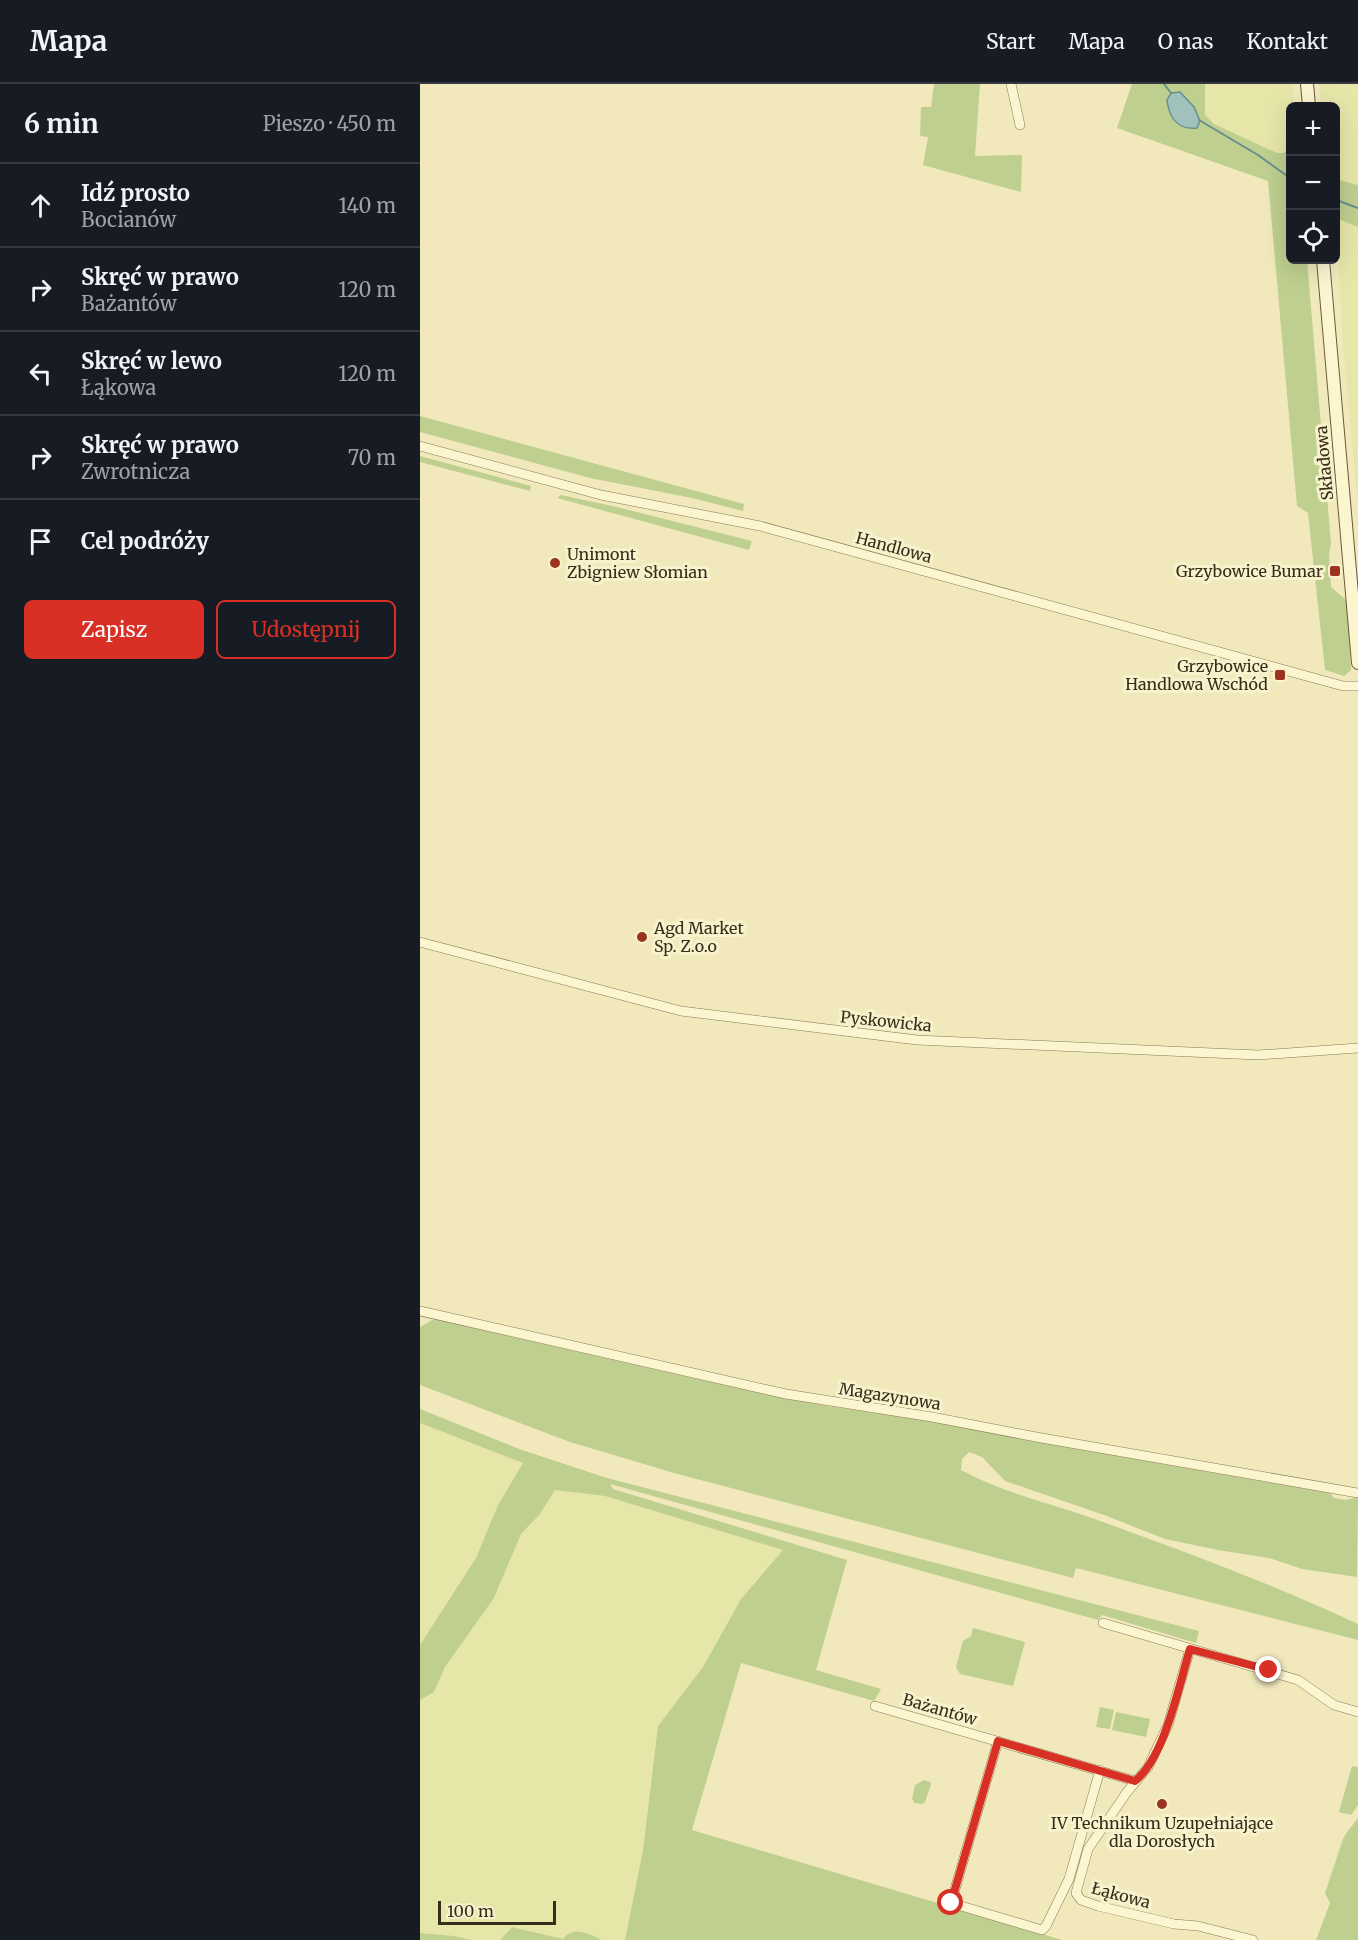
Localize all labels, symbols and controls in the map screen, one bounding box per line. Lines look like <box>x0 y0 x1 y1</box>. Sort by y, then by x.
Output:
text: Mapa <box>30 23 107 59</box>
text: Start <box>986 28 1035 55</box>
text: Mapa <box>1068 28 1125 55</box>
text: O nas <box>1158 28 1213 55</box>
text: Kontakt <box>1246 28 1328 55</box>
map controls <box>1286 102 1340 264</box>
button: + <box>1286 102 1340 156</box>
text: 6 min <box>24 107 99 140</box>
text: Pieszo · 450 m <box>263 111 396 136</box>
button: − <box>1286 156 1340 210</box>
text: Idź prosto <box>81 179 190 207</box>
icon: ahead <box>24 189 57 222</box>
text: 140 m <box>339 193 396 218</box>
text: Bocianów <box>81 207 176 232</box>
button: locate <box>1286 210 1340 264</box>
text: Skręć w prawo <box>81 263 239 291</box>
icon: right <box>24 273 57 306</box>
text: 120 m <box>338 277 396 302</box>
text: Bażantów <box>81 291 177 316</box>
text: Skręć w lewo <box>81 347 222 375</box>
icon: left <box>24 357 57 390</box>
text: 120 m <box>338 361 396 386</box>
text: Łąkowa <box>81 375 156 400</box>
street label: Składowa <box>1311 424 1337 501</box>
text: Skręć w prawo <box>81 431 239 459</box>
icon: right <box>24 441 57 474</box>
text: 70 m <box>348 445 396 470</box>
text: Zwrotnicza <box>81 459 190 484</box>
icon: arrive <box>24 525 57 558</box>
text: Cel podróży <box>81 527 209 555</box>
street label: Handlowa <box>854 527 935 567</box>
place label: Unimont Zbigniew Słomian <box>567 544 708 582</box>
marker: Unimont Zbigniew Słomian <box>548 556 562 570</box>
place label: Grzybowice Bumar <box>1176 561 1323 581</box>
marker: Grzybowice Bumar <box>1328 564 1342 578</box>
button: Zapisz <box>24 600 204 659</box>
button: Udostępnij <box>216 600 396 659</box>
place label: Grzybowice Handlowa Wschód <box>1125 656 1268 694</box>
marker: Grzybowice Handlowa Wschód <box>1273 668 1287 682</box>
place label: Agd Market Sp. Z.o.o <box>653 918 744 956</box>
marker: Agd Market Sp. Z.o.o <box>635 930 649 944</box>
street label: Pyskowicka <box>839 1006 933 1036</box>
street label: Magazynowa <box>838 1378 943 1414</box>
route end <box>1255 1656 1281 1682</box>
street label: Bażantów <box>900 1689 980 1729</box>
marker: IV Technikum Uzupełniające dla Dorosłych <box>1155 1797 1169 1811</box>
place label: IV Technikum Uzupełniające dla Dorosłych <box>1051 1813 1273 1851</box>
street label: Łąkowa <box>1089 1878 1153 1913</box>
route start <box>937 1889 963 1915</box>
scale bar <box>438 1898 556 1926</box>
text: 100 m <box>447 1901 494 1921</box>

